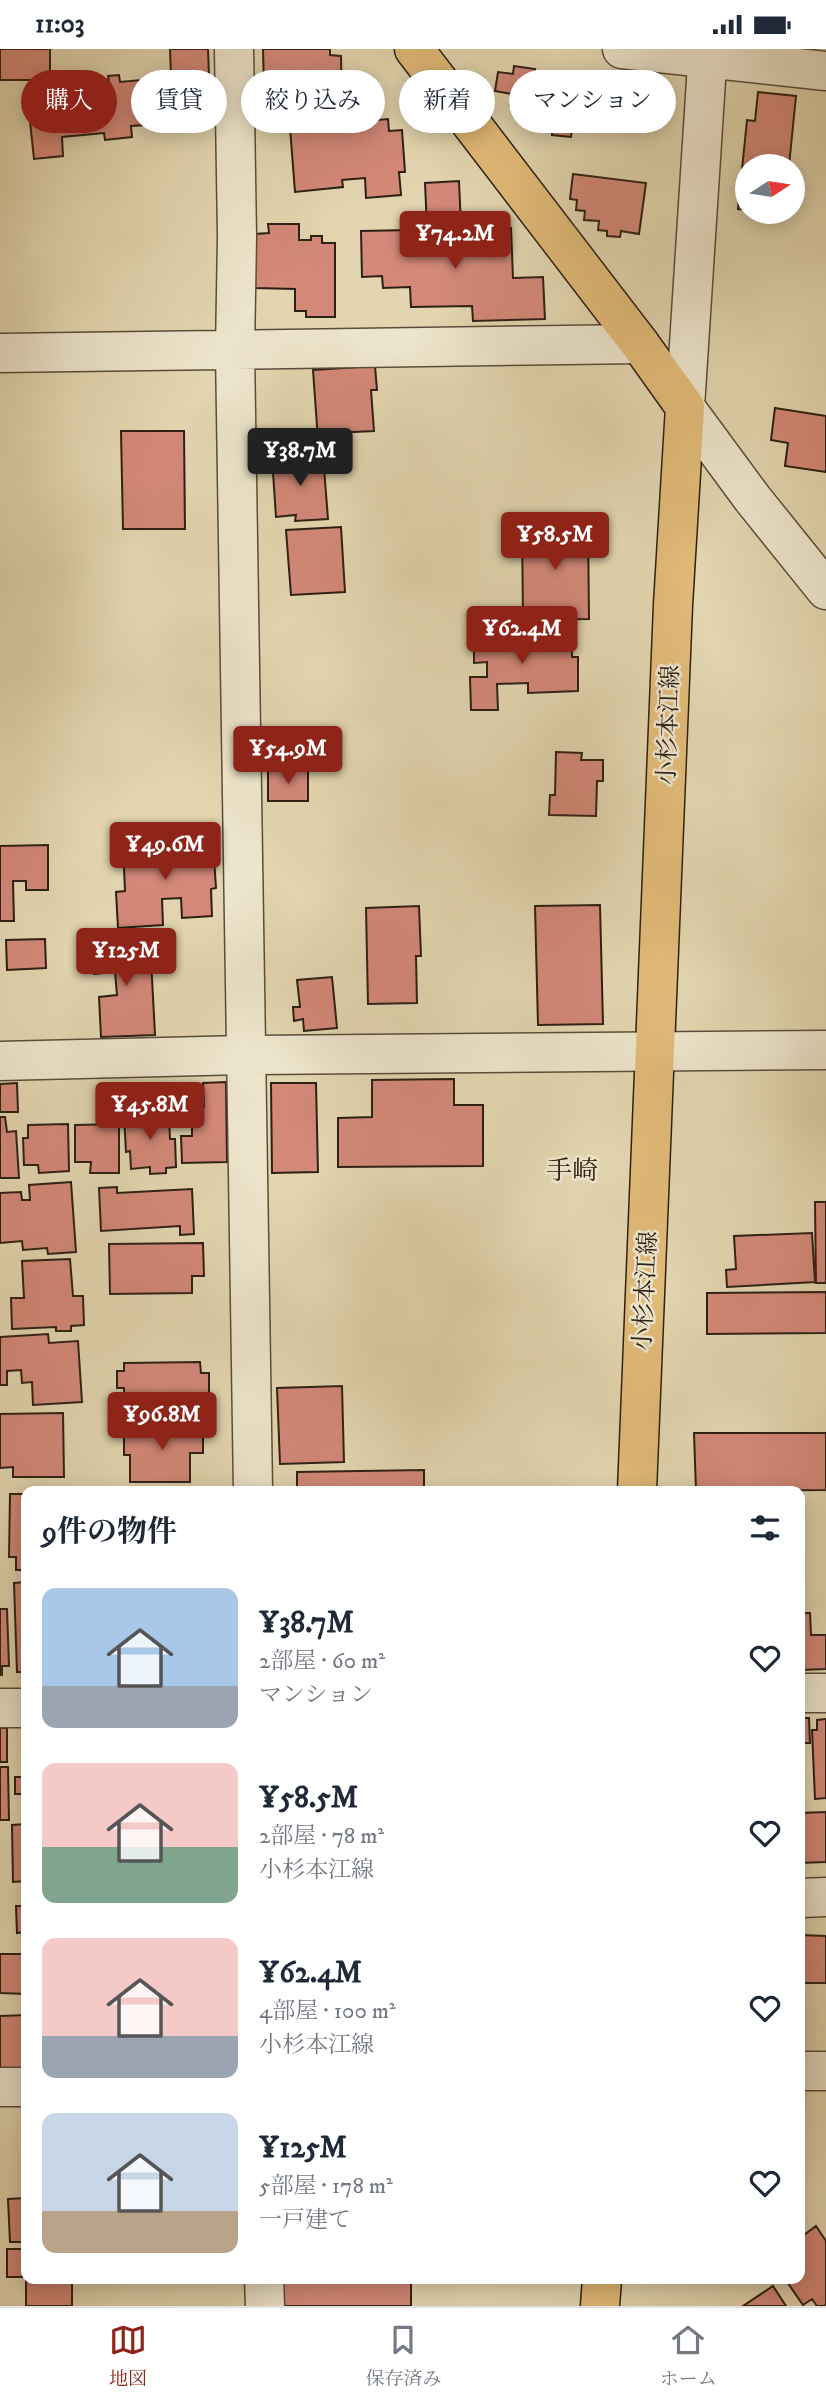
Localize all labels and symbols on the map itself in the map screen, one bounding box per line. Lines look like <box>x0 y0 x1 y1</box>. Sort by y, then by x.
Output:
north arrow <box>735 154 805 224</box>
pin: ¥74.2M <box>398 211 512 271</box>
pin: ¥38.7M <box>243 429 357 488</box>
pin: ¥58.5M <box>498 512 612 572</box>
pin: ¥62.4M <box>465 607 579 666</box>
street label: 小杉本江線 <box>652 665 686 785</box>
pin: ¥54.9M <box>231 727 345 786</box>
pin: ¥49.6M <box>108 823 222 882</box>
pin: ¥125M <box>77 929 175 988</box>
pin: ¥45.8M <box>93 1083 207 1142</box>
district label: 手崎 <box>546 1155 598 1188</box>
street label: 小杉本江線 <box>628 1230 664 1352</box>
pin: ¥96.8M <box>105 1393 219 1452</box>

